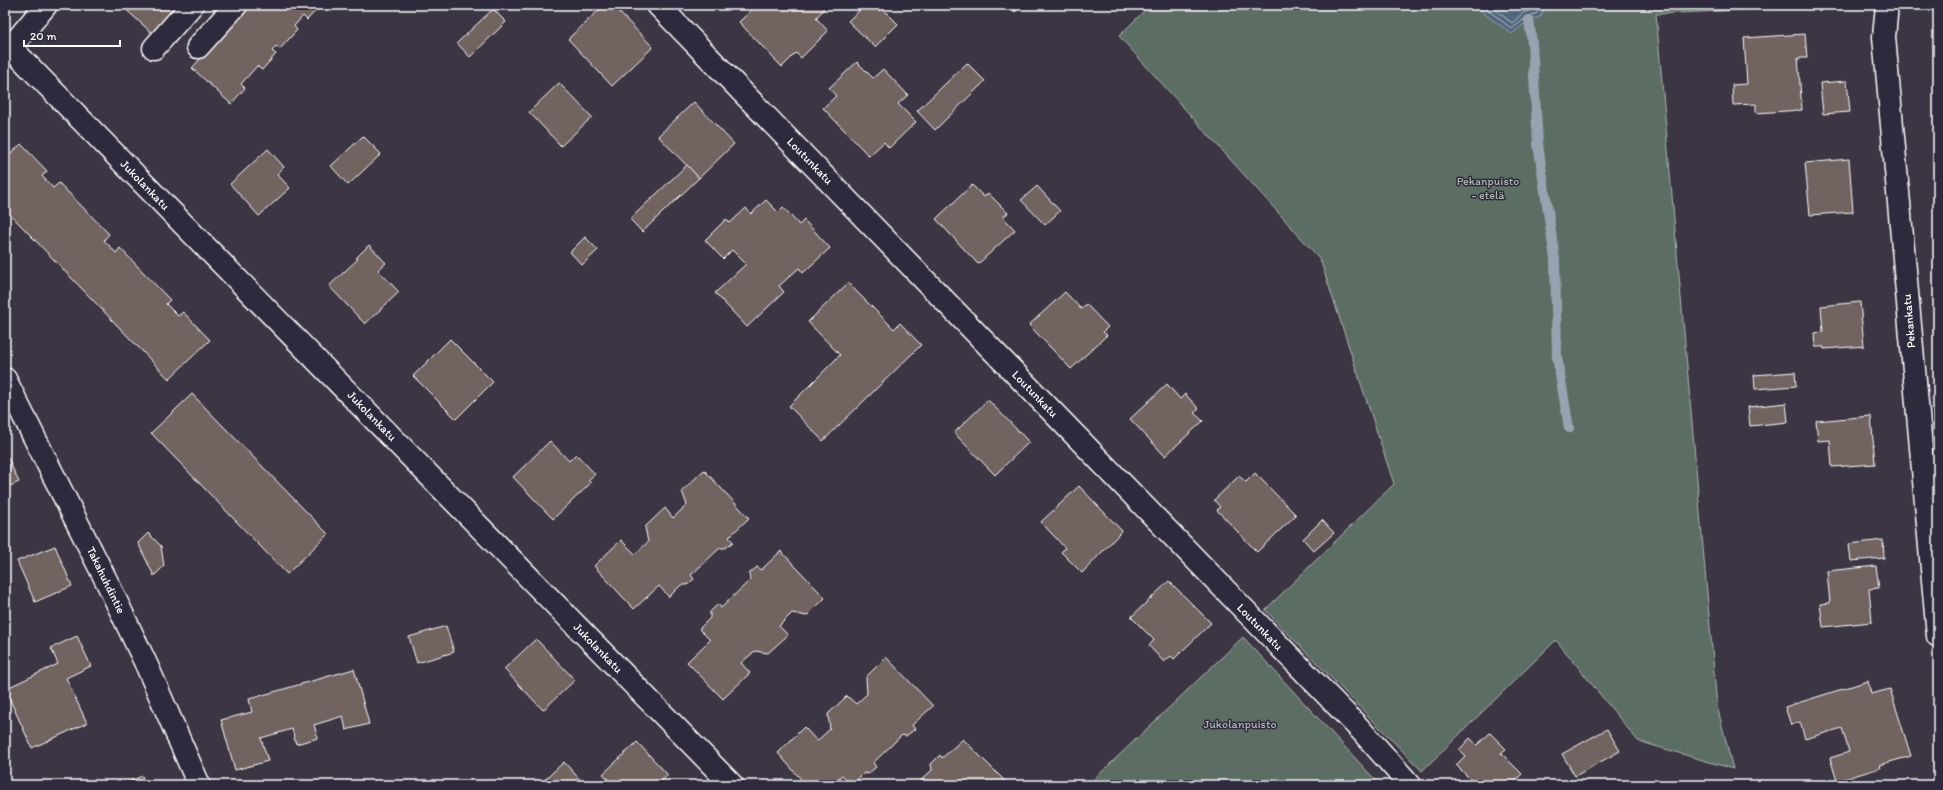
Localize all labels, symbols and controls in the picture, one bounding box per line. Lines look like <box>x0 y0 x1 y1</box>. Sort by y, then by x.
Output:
scale bar <box>24 22 120 48</box>
text: 20 m <box>30 29 57 43</box>
street label: Loutunkatu <box>784 135 836 188</box>
street label: Jukolankatu <box>118 157 173 213</box>
park label: Pekanpuisto - etelä <box>1457 174 1519 202</box>
street label: Pekankatu <box>1900 293 1918 349</box>
street label: Loutunkatu <box>1009 368 1061 421</box>
street label: Jukolankatu <box>345 388 400 444</box>
street label: Takahuhdintie <box>84 544 128 616</box>
street label: Loutunkatu <box>1234 601 1286 654</box>
street label: Jukolankatu <box>571 620 626 676</box>
park label: Jukolanpuisto <box>1203 717 1277 731</box>

